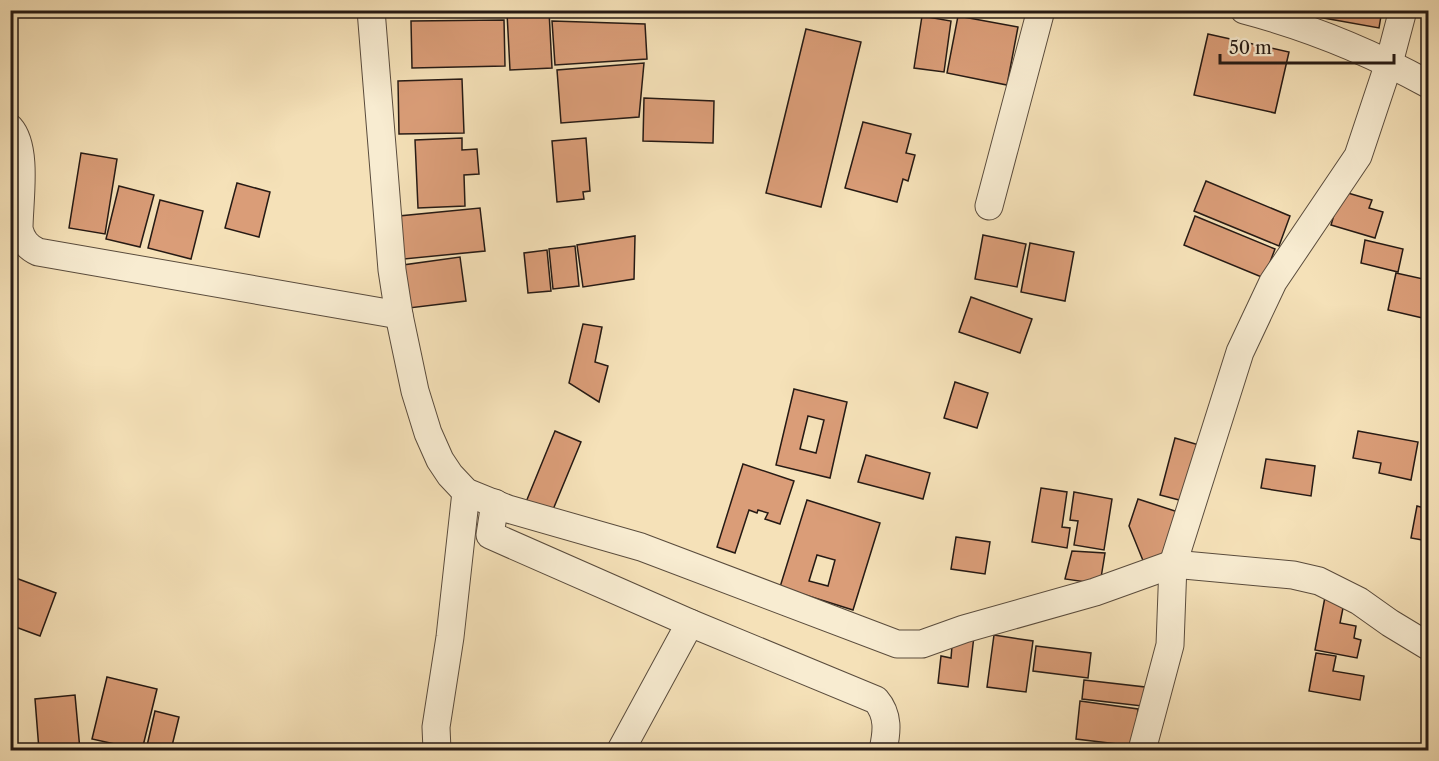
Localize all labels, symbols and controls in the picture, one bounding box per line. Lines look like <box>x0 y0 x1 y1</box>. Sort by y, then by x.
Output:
scale bar <box>1220 27 1394 65</box>
text: 50 m <box>1229 37 1272 59</box>

